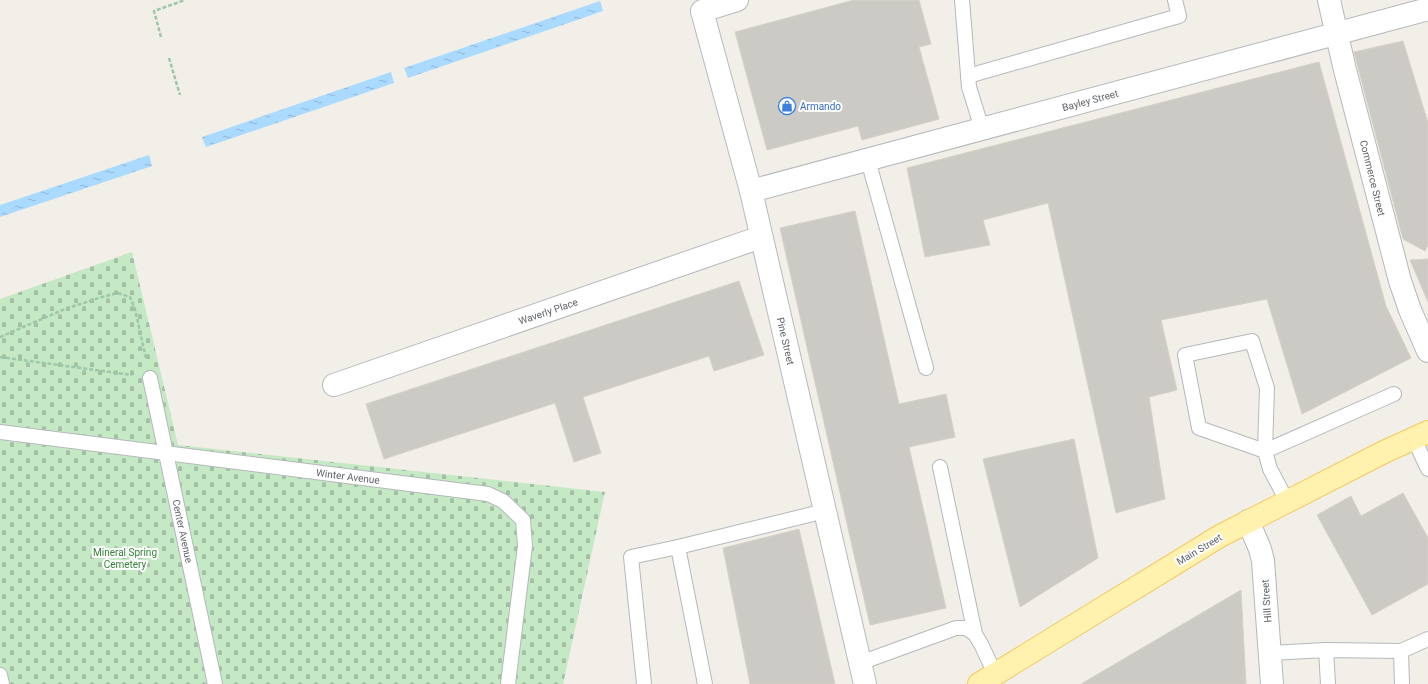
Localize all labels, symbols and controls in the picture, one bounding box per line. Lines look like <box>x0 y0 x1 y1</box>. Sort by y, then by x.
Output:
street label: Bayley Street <box>1061 88 1119 113</box>
shop icon: Armando <box>777 96 797 116</box>
place label: Armando <box>800 101 841 112</box>
street label: Commerce Street <box>1358 139 1387 217</box>
street label: Waverly Place <box>517 296 579 327</box>
street label: Pine Street <box>775 316 796 366</box>
street label: Winter Avenue <box>316 467 380 486</box>
street label: Center Avenue <box>170 498 195 564</box>
street label: Main Street <box>1175 532 1224 567</box>
park label: Mineral Spring Cemetery <box>93 547 157 570</box>
street label: Hill Street <box>1260 579 1273 623</box>

